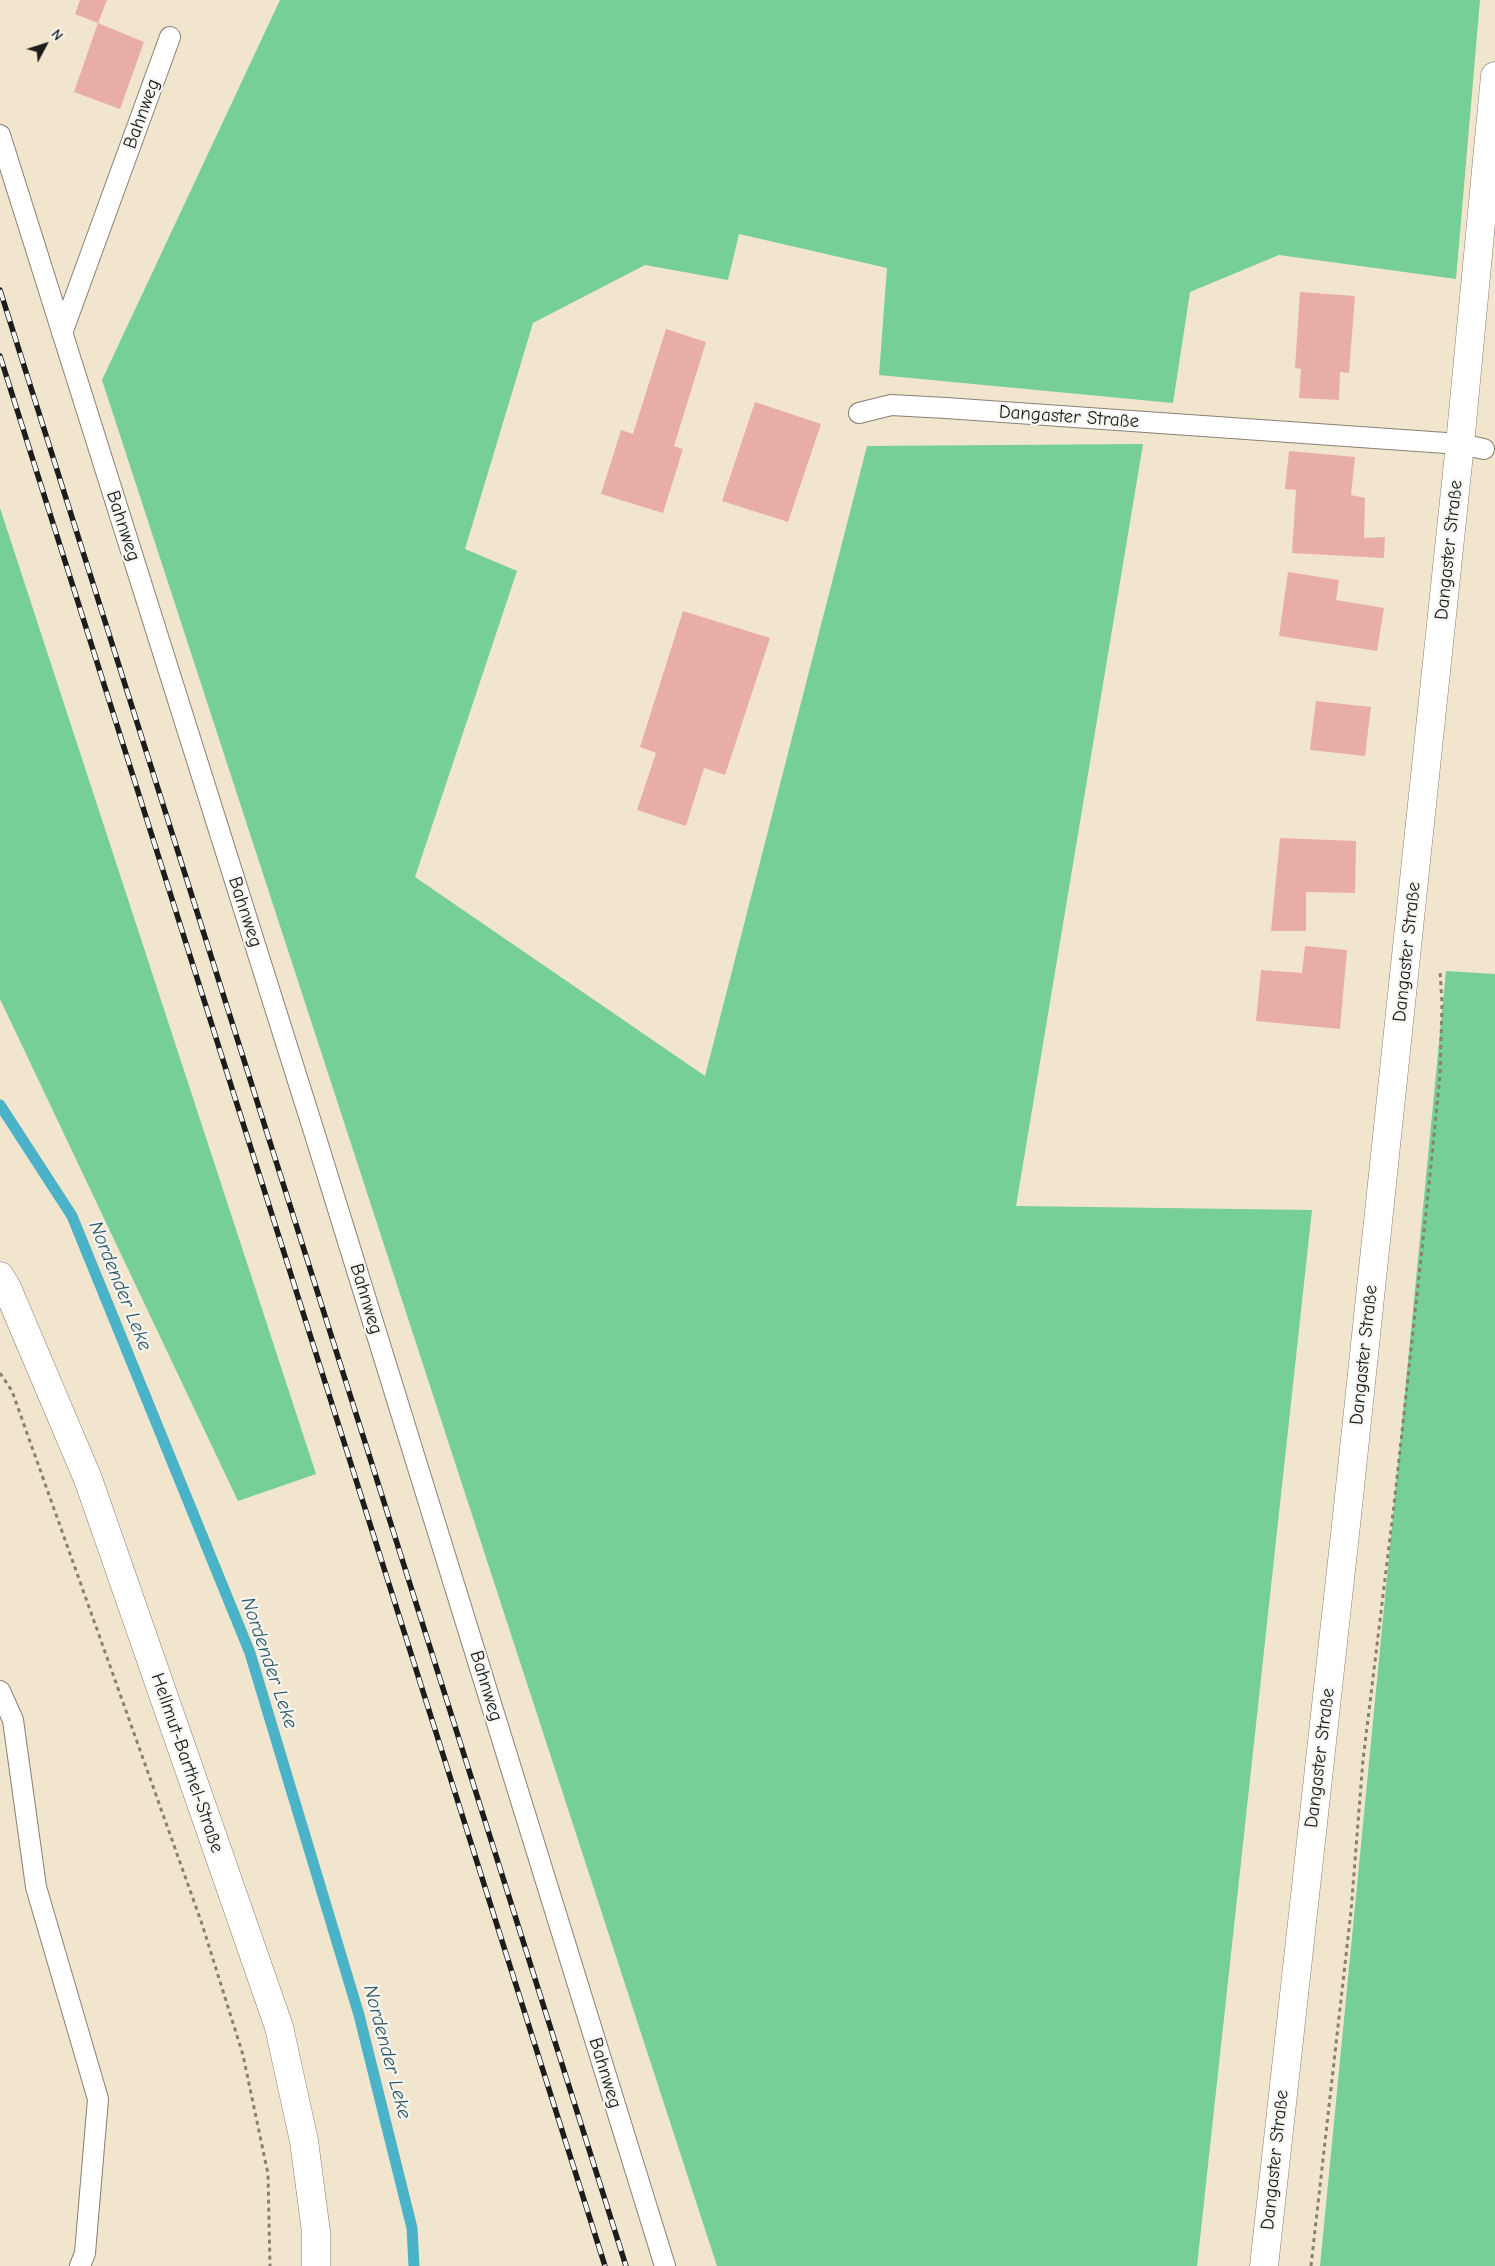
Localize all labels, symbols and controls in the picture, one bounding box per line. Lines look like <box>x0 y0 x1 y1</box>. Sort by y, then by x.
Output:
north arrow <box>20 20 70 70</box>
text: N <box>47 26 66 44</box>
street label: Bahnweg <box>119 76 165 152</box>
street label: Dangaster Straße <box>998 401 1140 433</box>
street label: Dangaster Straße <box>1430 479 1468 621</box>
street label: Bahnweg <box>101 488 145 564</box>
street label: Bahnweg <box>223 874 267 950</box>
street label: Dangaster Straße <box>1388 881 1426 1023</box>
water label: Nordender Leke <box>83 1218 157 1354</box>
street label: Bahnweg <box>344 1261 388 1337</box>
street label: Dangaster Straße <box>1345 1284 1383 1426</box>
water label: Nordender Leke <box>235 1594 303 1732</box>
street label: Bahnweg <box>464 1648 508 1724</box>
street label: Hellmut-Barthel-Straße <box>146 1670 228 1856</box>
street label: Dangaster Straße <box>1300 1687 1340 1829</box>
water label: Nordender Leke <box>358 1982 416 2122</box>
street label: Bahnweg <box>583 2035 627 2111</box>
street label: Dangaster Straße <box>1256 2089 1294 2231</box>

